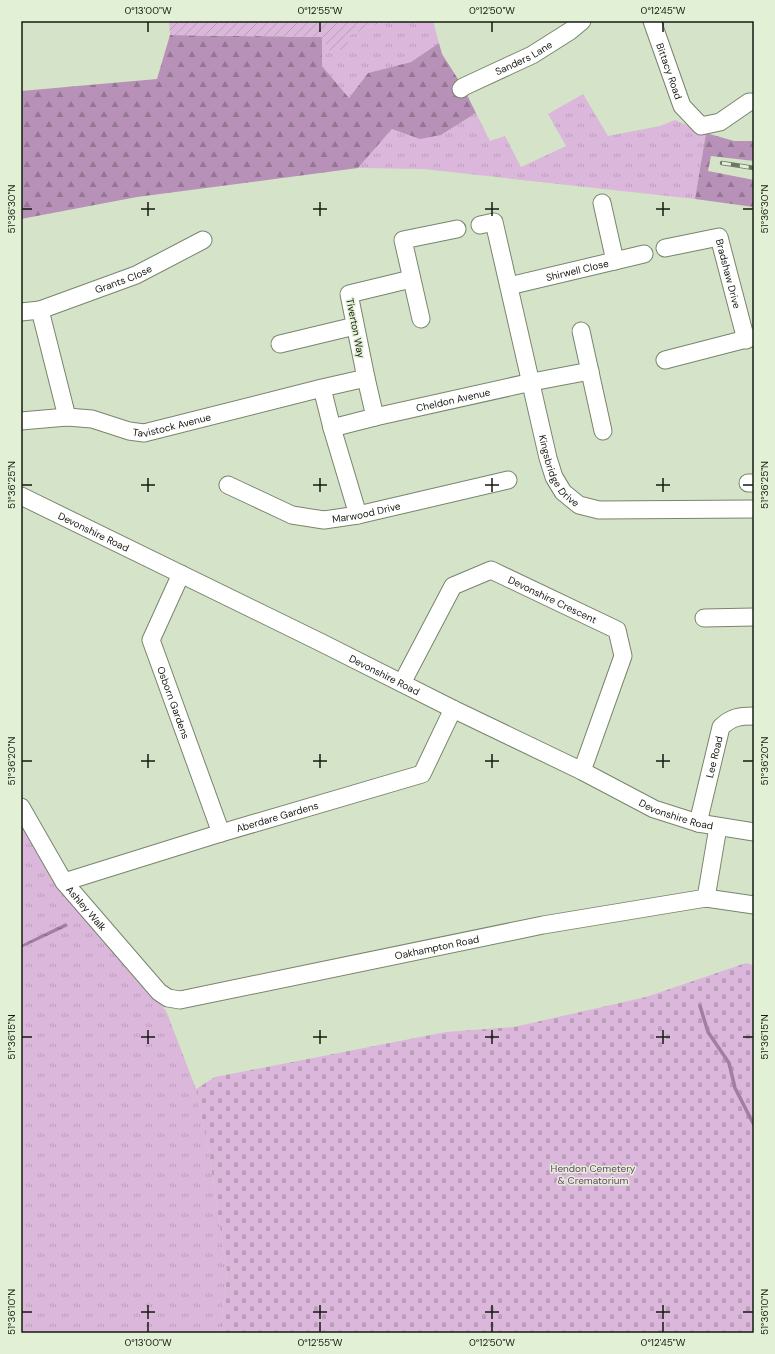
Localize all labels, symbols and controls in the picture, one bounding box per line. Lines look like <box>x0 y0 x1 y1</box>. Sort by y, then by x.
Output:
text: 0°13'00"W <box>124 4 172 17</box>
text: 0°12'55"W <box>297 4 343 17</box>
text: 0°12'50"W <box>469 4 515 17</box>
text: 0°12'45"W <box>641 4 686 17</box>
street label: Sanders Lane <box>493 38 555 78</box>
street label: Bittacy Road <box>653 41 685 101</box>
text: 51°36'30"N <box>5 184 18 234</box>
text: 51°36'30"N <box>758 184 771 234</box>
street label: Bradshaw Drive <box>713 237 744 310</box>
street label: Shirwell Close <box>545 257 610 284</box>
street label: Grants Close <box>93 262 154 296</box>
street label: Tiverton Way <box>343 297 368 359</box>
street label: Cheldon Avenue <box>415 385 492 415</box>
street label: Tavistock Avenue <box>132 410 213 440</box>
street label: Kingsbridge Drive <box>536 433 582 510</box>
text: 51°36'25"N <box>5 461 18 509</box>
text: 51°36'25"N <box>758 461 771 509</box>
street label: Marwood Drive <box>331 499 402 526</box>
street label: Devonshire Road <box>56 509 131 555</box>
street label: Devonshire Crescent <box>506 573 599 626</box>
street label: Devonshire Road <box>347 652 422 698</box>
street label: Osborn Gardens <box>154 665 192 741</box>
street label: Lee Road <box>703 735 726 779</box>
text: 51°36'20"N <box>5 737 18 785</box>
text: 51°36'20"N <box>758 737 771 785</box>
street label: Devonshire Road <box>637 796 714 832</box>
street label: Aberdare Gardens <box>235 799 320 835</box>
street label: Ashley Walk <box>63 883 109 934</box>
street label: Oakhampton Road <box>394 932 480 962</box>
text: 51°36'15"N <box>5 1014 18 1060</box>
text: 51°36'15"N <box>758 1014 771 1060</box>
park label: Hendon Cemetery & Crematorium <box>551 1162 636 1187</box>
text: 51°36'10"N <box>5 1289 18 1335</box>
text: 51°36'10"N <box>758 1289 771 1335</box>
text: 0°13'00"W <box>124 1336 172 1349</box>
text: 0°12'55"W <box>297 1336 343 1349</box>
text: 0°12'50"W <box>469 1336 515 1349</box>
text: 0°12'45"W <box>641 1336 686 1349</box>

